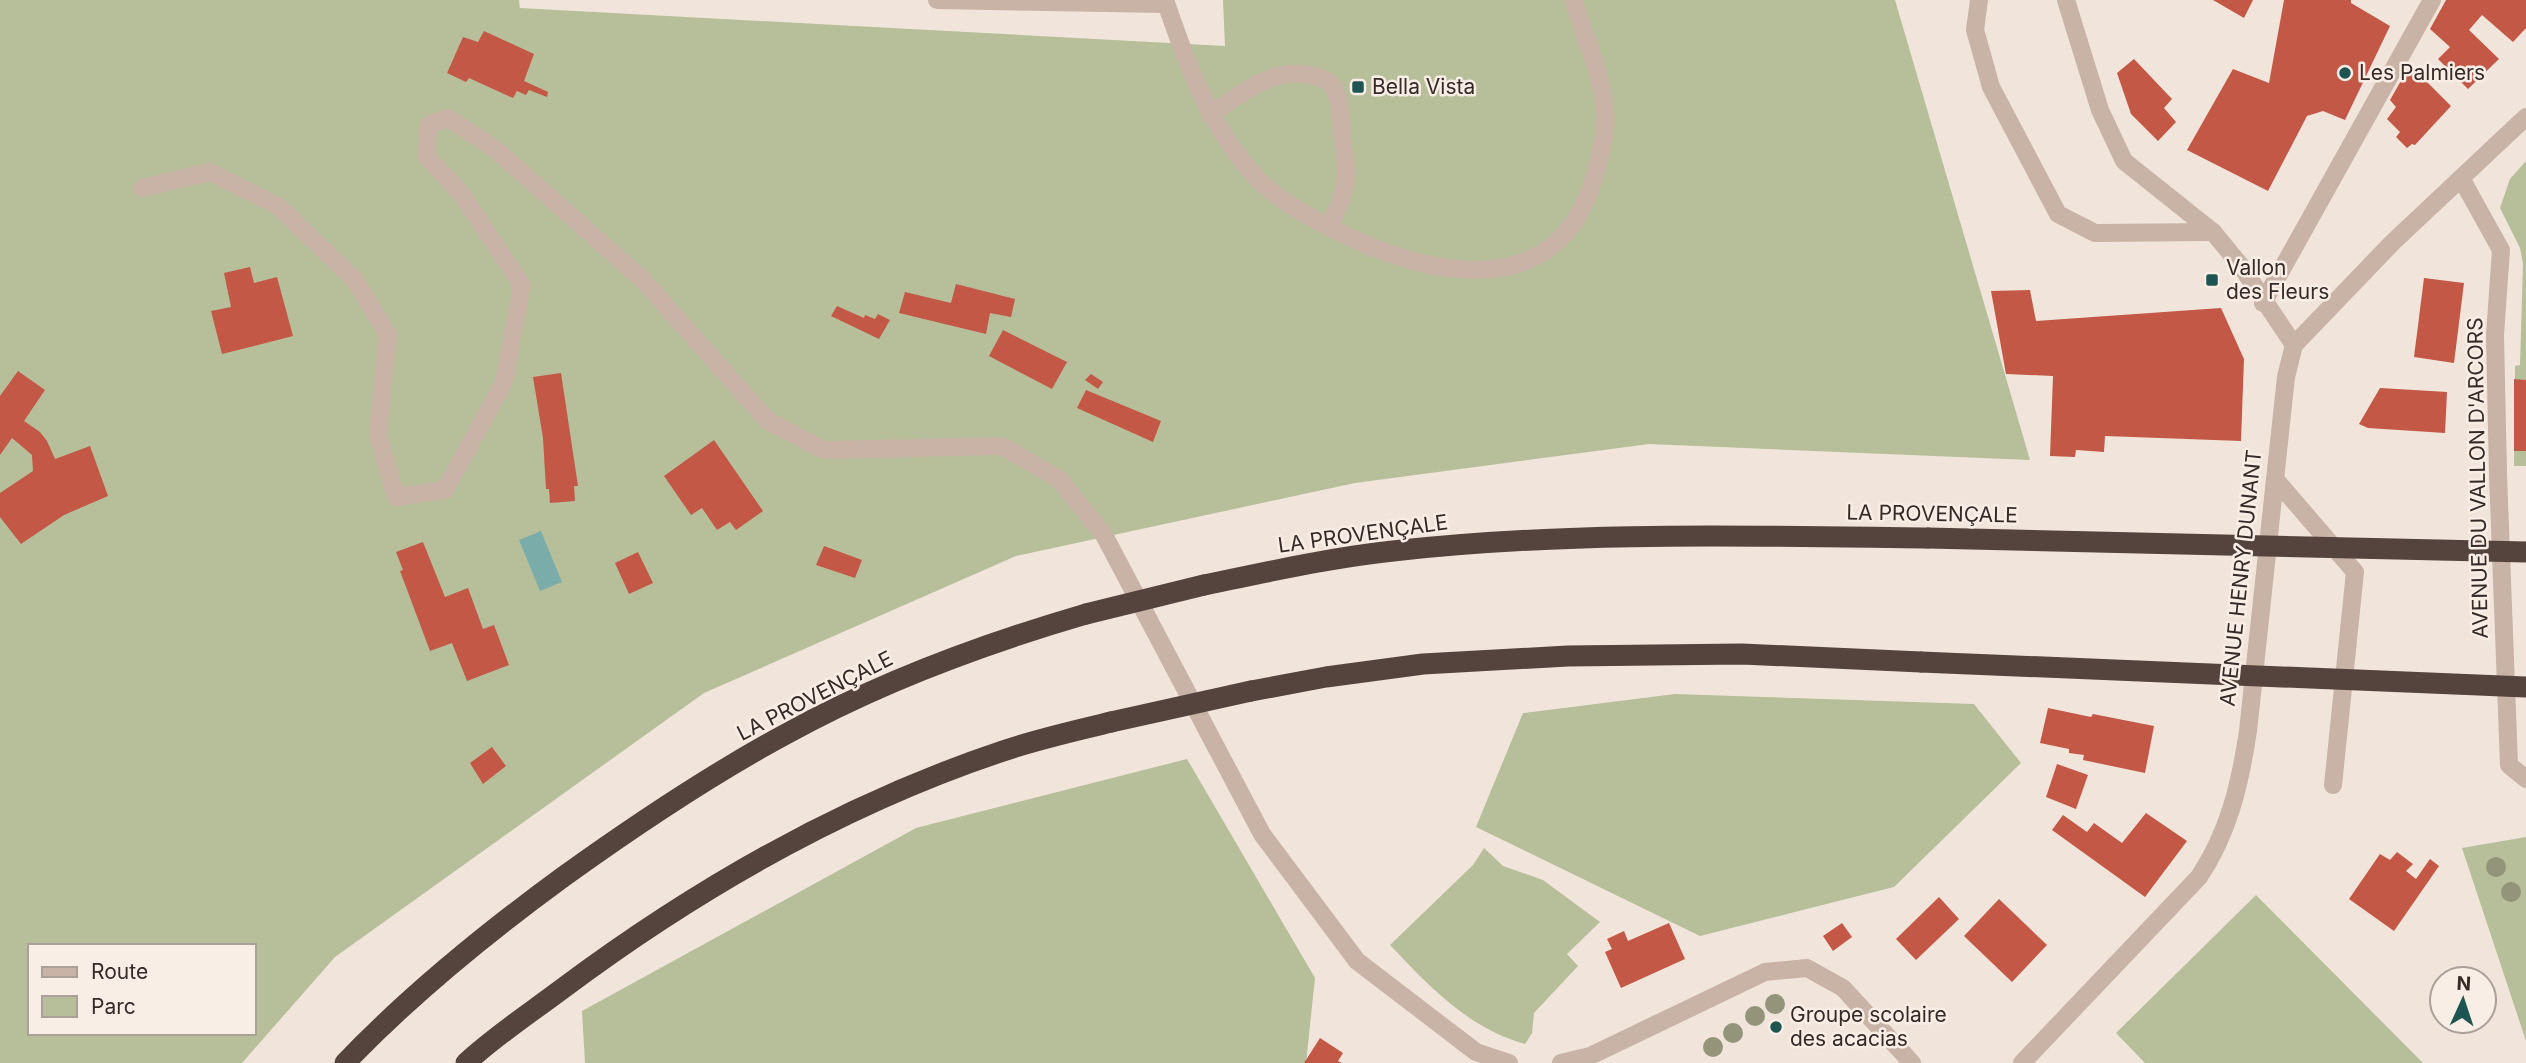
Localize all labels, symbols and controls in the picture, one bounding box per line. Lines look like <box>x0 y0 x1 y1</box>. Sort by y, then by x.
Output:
place label: Les Palmiers <box>2359 60 2485 85</box>
marker: Les Palmiers <box>2337 65 2353 81</box>
place label: Bella Vista <box>1372 74 1475 99</box>
marker: Bella Vista <box>1350 79 1366 95</box>
place label: Vallon des Fleurs <box>2226 255 2329 304</box>
marker: Vallon des Fleurs <box>2204 272 2220 288</box>
street label: AVENUE DU VALLON D'ARCORS <box>2462 317 2493 639</box>
street label: AVENUE HENRY DUNANT <box>2215 448 2266 707</box>
street label: LA PROVENÇALE <box>1846 500 2018 527</box>
street label: LA PROVENÇALE <box>1276 509 1450 558</box>
street label: LA PROVENÇALE <box>733 646 897 746</box>
legend <box>28 944 256 1035</box>
text: Route <box>91 959 148 984</box>
north arrow <box>2428 965 2498 1035</box>
text: N <box>2456 972 2472 995</box>
text: Parc <box>91 994 136 1019</box>
place label: Groupe scolaire des acacias <box>1790 1002 1947 1051</box>
marker: Groupe scolaire des acacias <box>1768 1019 1784 1035</box>

